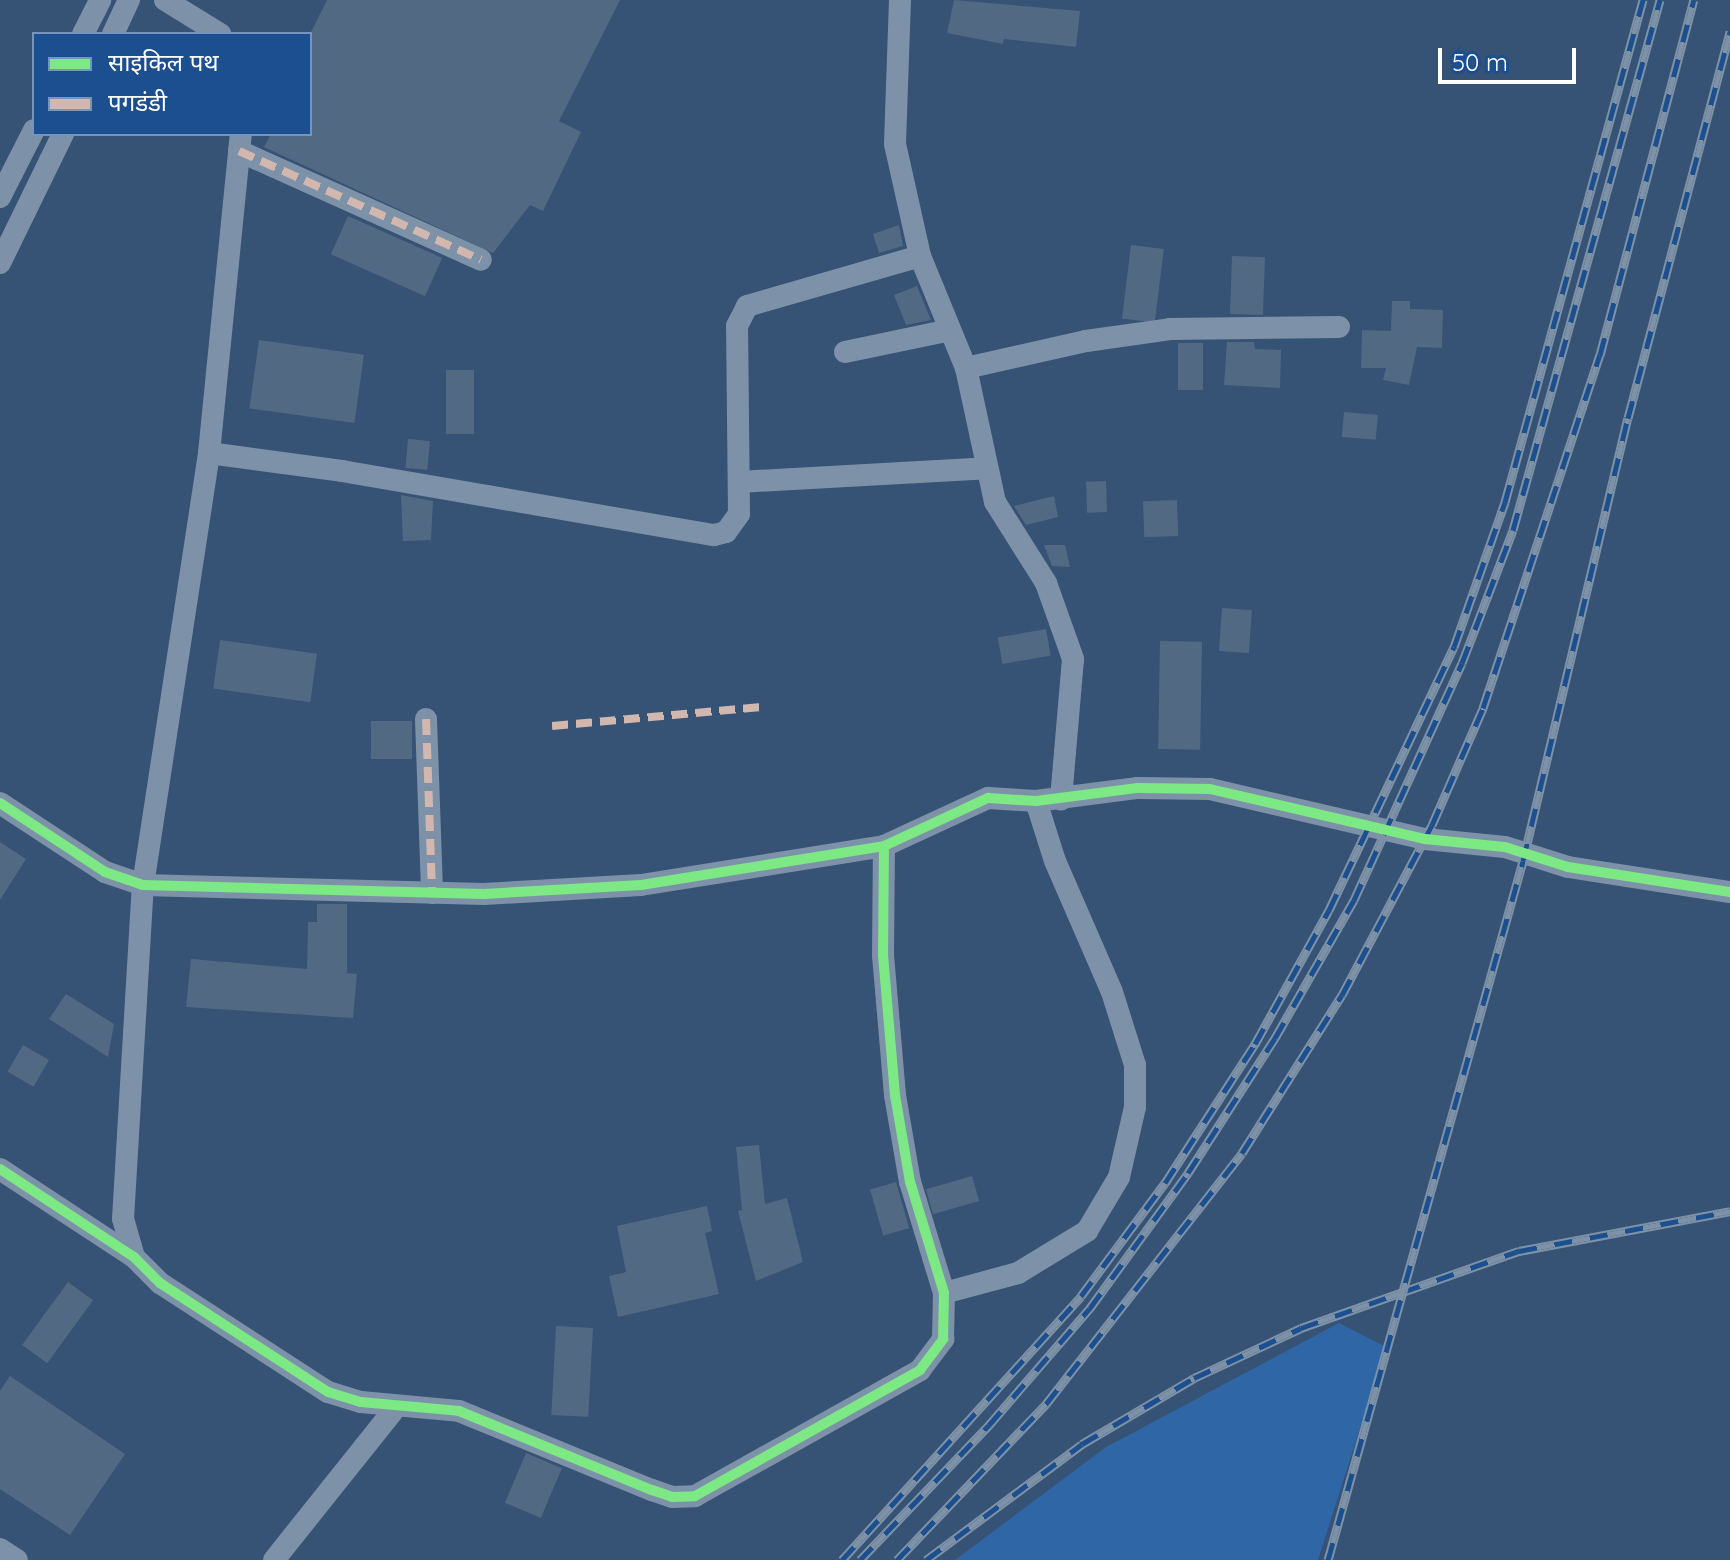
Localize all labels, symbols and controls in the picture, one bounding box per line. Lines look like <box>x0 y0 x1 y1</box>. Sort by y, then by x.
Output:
legend <box>32 32 312 136</box>
scale bar <box>1442 32 1580 82</box>
text: साइकिल पथ <box>108 47 219 77</box>
text: 50 m <box>1452 47 1508 77</box>
text: पगडंडी <box>108 87 167 117</box>

